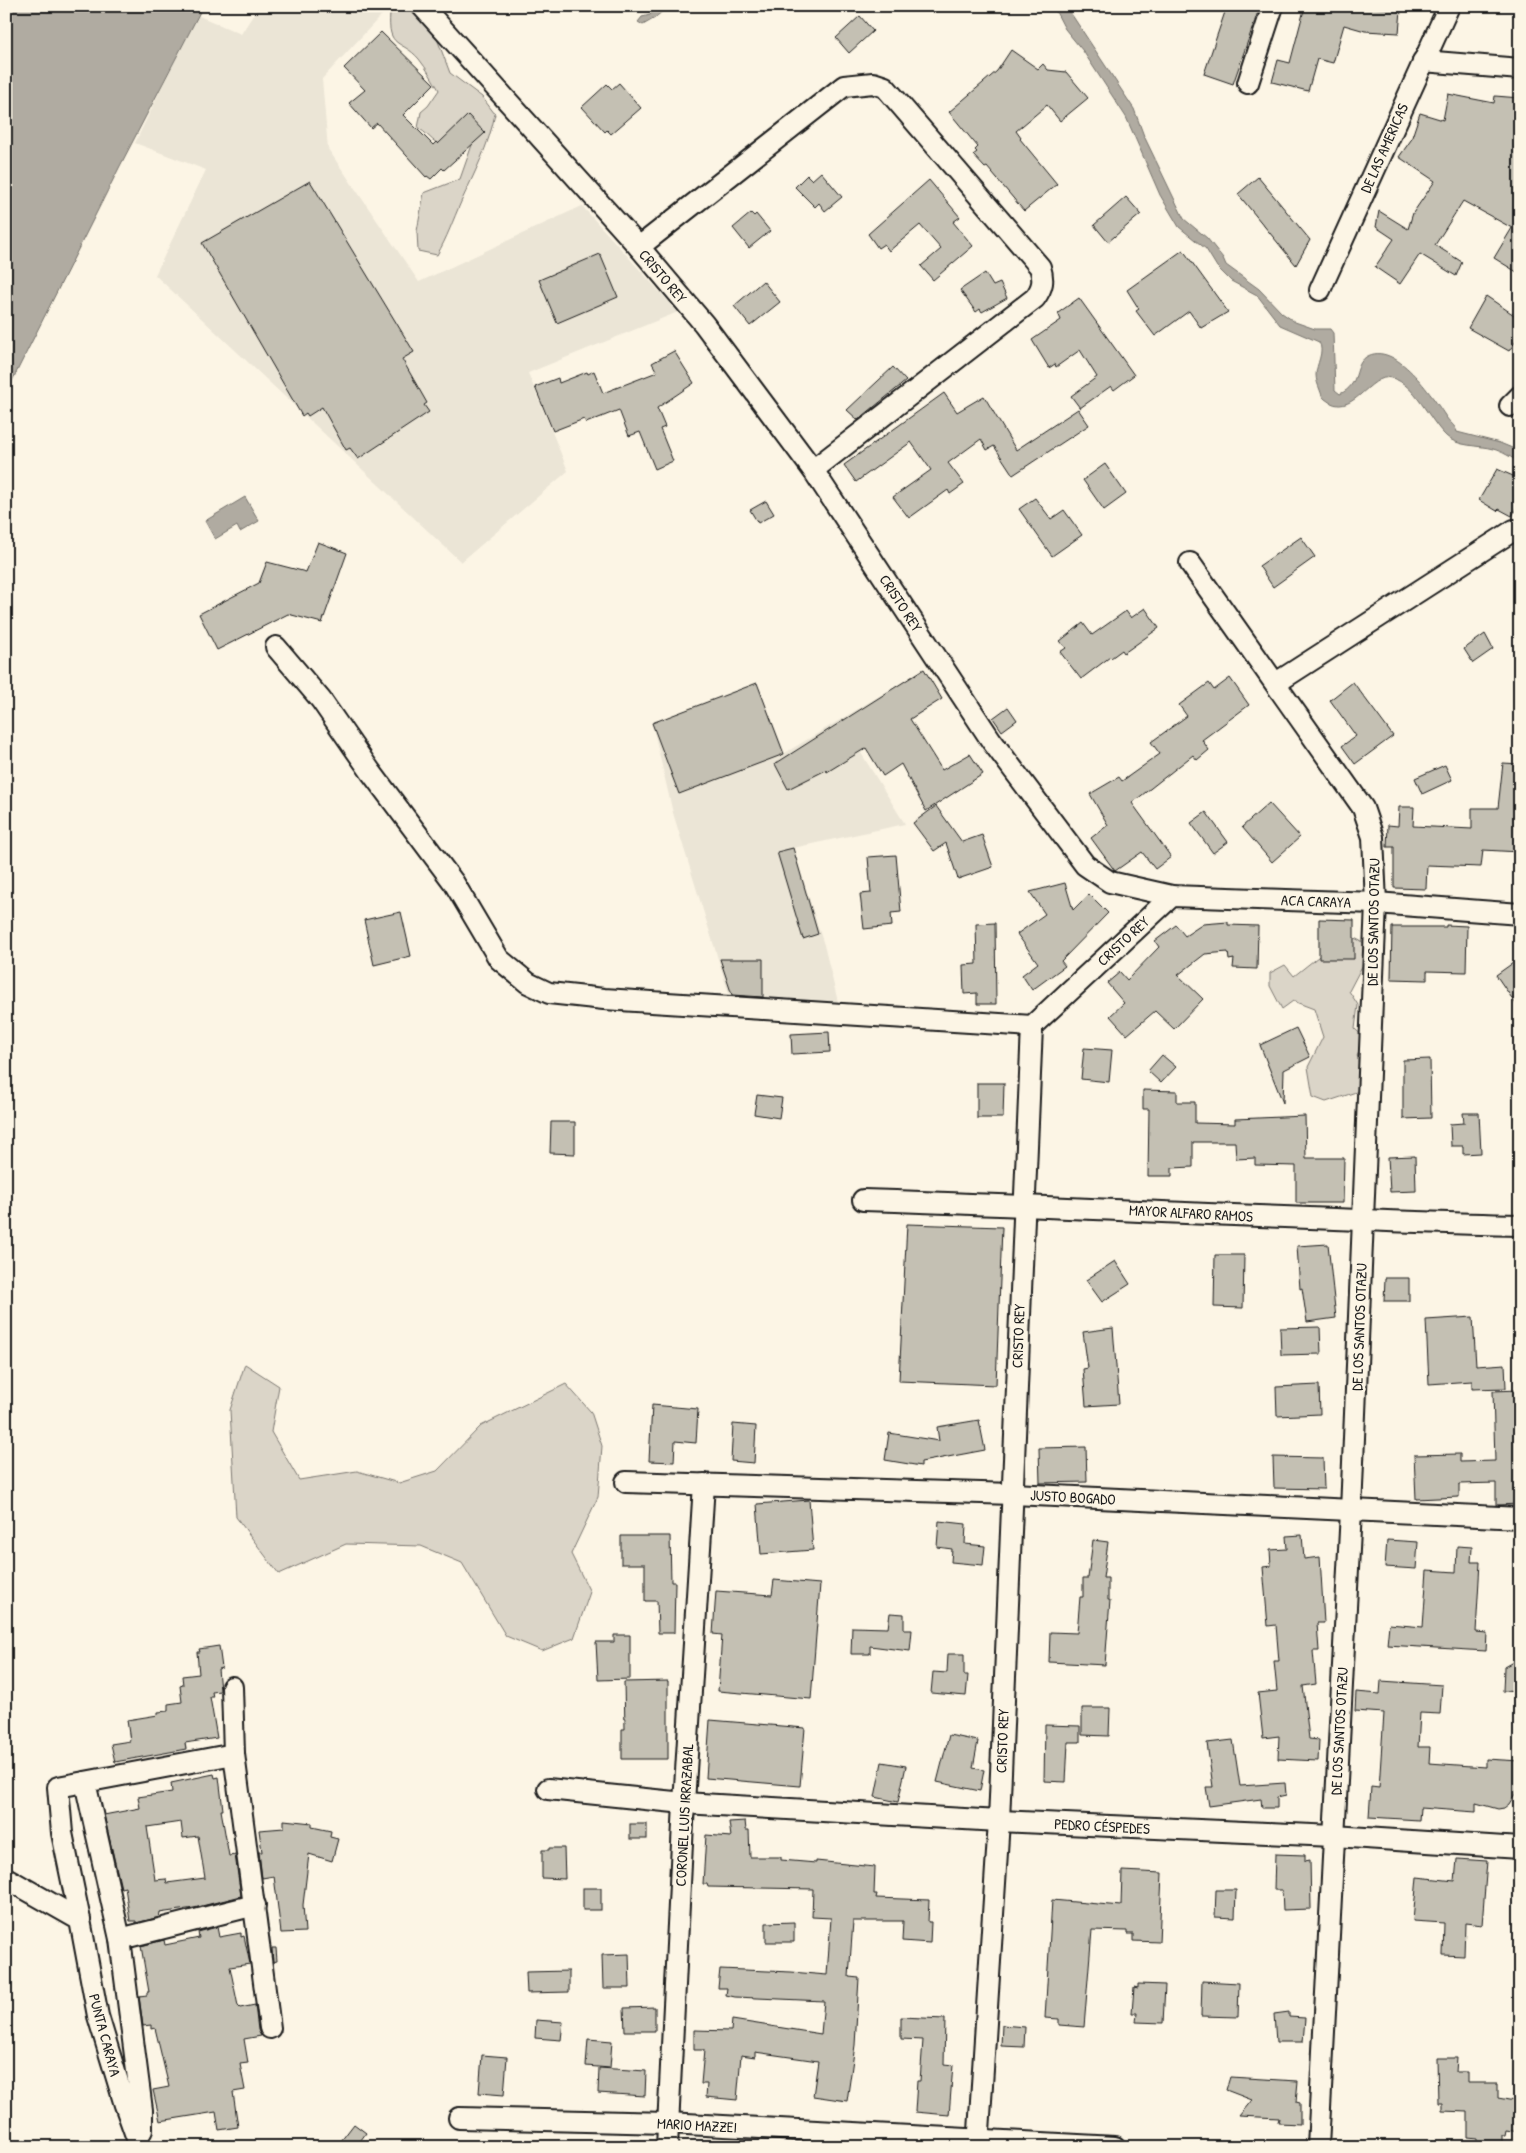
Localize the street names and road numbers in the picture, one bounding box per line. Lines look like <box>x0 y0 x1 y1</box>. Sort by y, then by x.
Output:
street label: DE LAS AMERICAS <box>1355 100 1413 196</box>
street label: CRISTO REY <box>634 245 692 308</box>
street label: CRISTO REY <box>875 570 928 636</box>
street label: DE LOS SANTOS OTAZU <box>1361 858 1385 986</box>
street label: ACA CARAYA <box>1281 889 1352 913</box>
street label: CRISTO REY <box>1092 911 1154 971</box>
street label: MAYOR ALFARO RAMOS <box>1128 1199 1254 1227</box>
street label: DE LOS SANTOS OTAZU <box>1346 1263 1372 1391</box>
street label: CRISTO REY <box>1006 1303 1030 1369</box>
street label: JUSTO BOGADO <box>1030 1484 1116 1510</box>
street label: DE LOS SANTOS OTAZU <box>1325 1667 1353 1795</box>
street label: CRISTO REY <box>990 1708 1014 1774</box>
street label: CORONEL LUIS IRRAZABAL <box>670 1743 698 1887</box>
street label: PEDRO CÉSPEDES <box>1054 1813 1150 1839</box>
street label: PUNTA CARAYA <box>84 1991 126 2079</box>
street label: MARIO MAZZEI <box>657 2112 737 2138</box>

